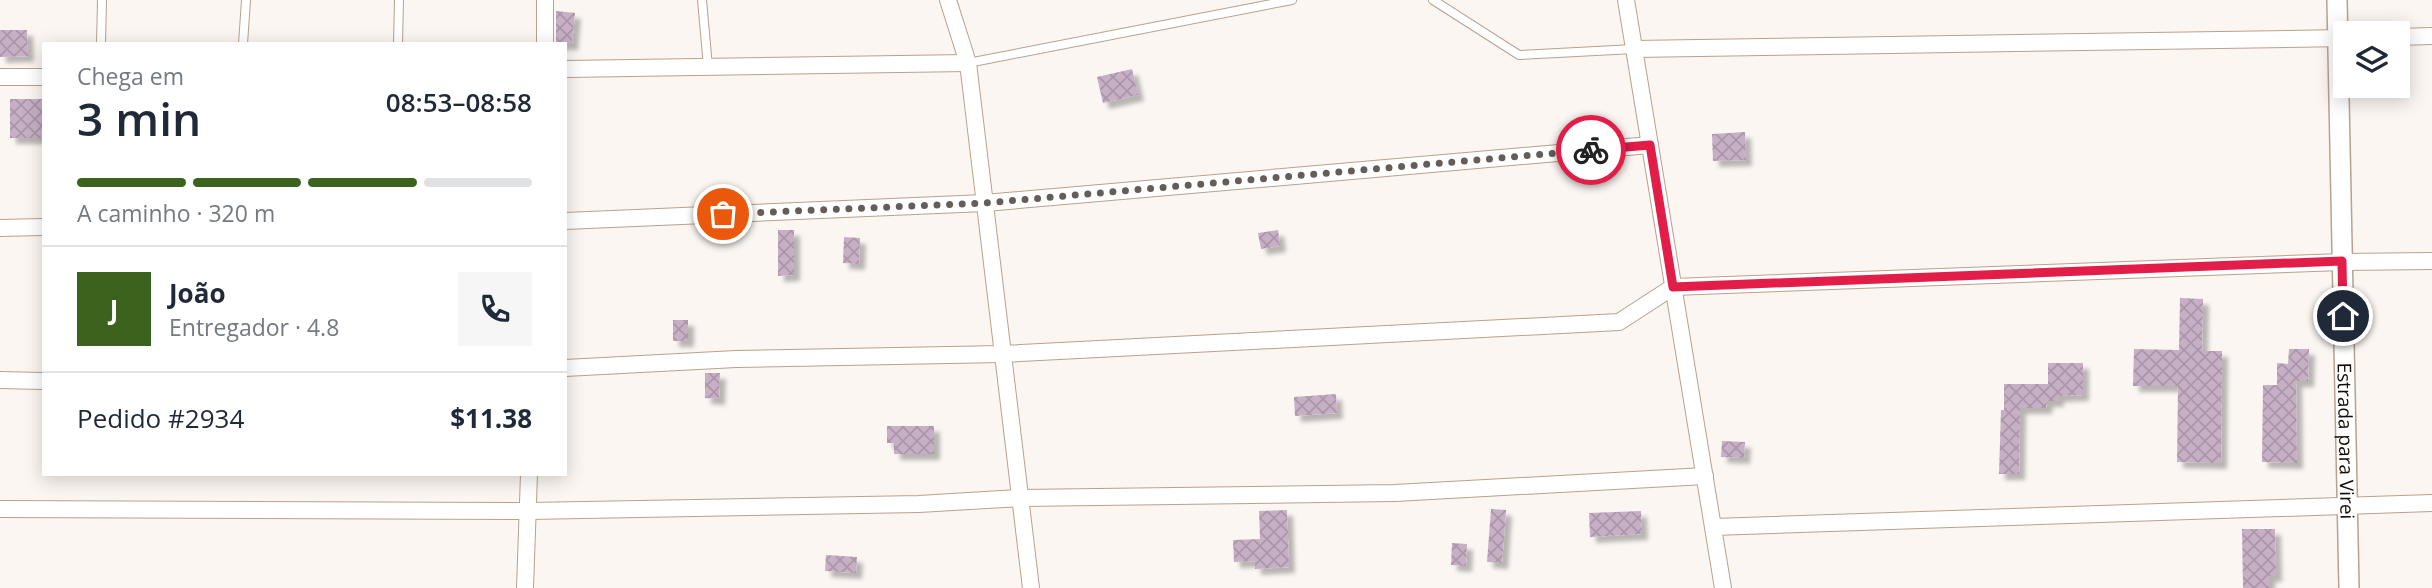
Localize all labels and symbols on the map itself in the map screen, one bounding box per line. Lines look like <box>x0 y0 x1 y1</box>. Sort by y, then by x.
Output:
courier <box>1556 115 1626 185</box>
pin <box>693 184 753 244</box>
pin <box>2313 286 2373 346</box>
street label: Estrada para Virei <box>2331 362 2361 519</box>

